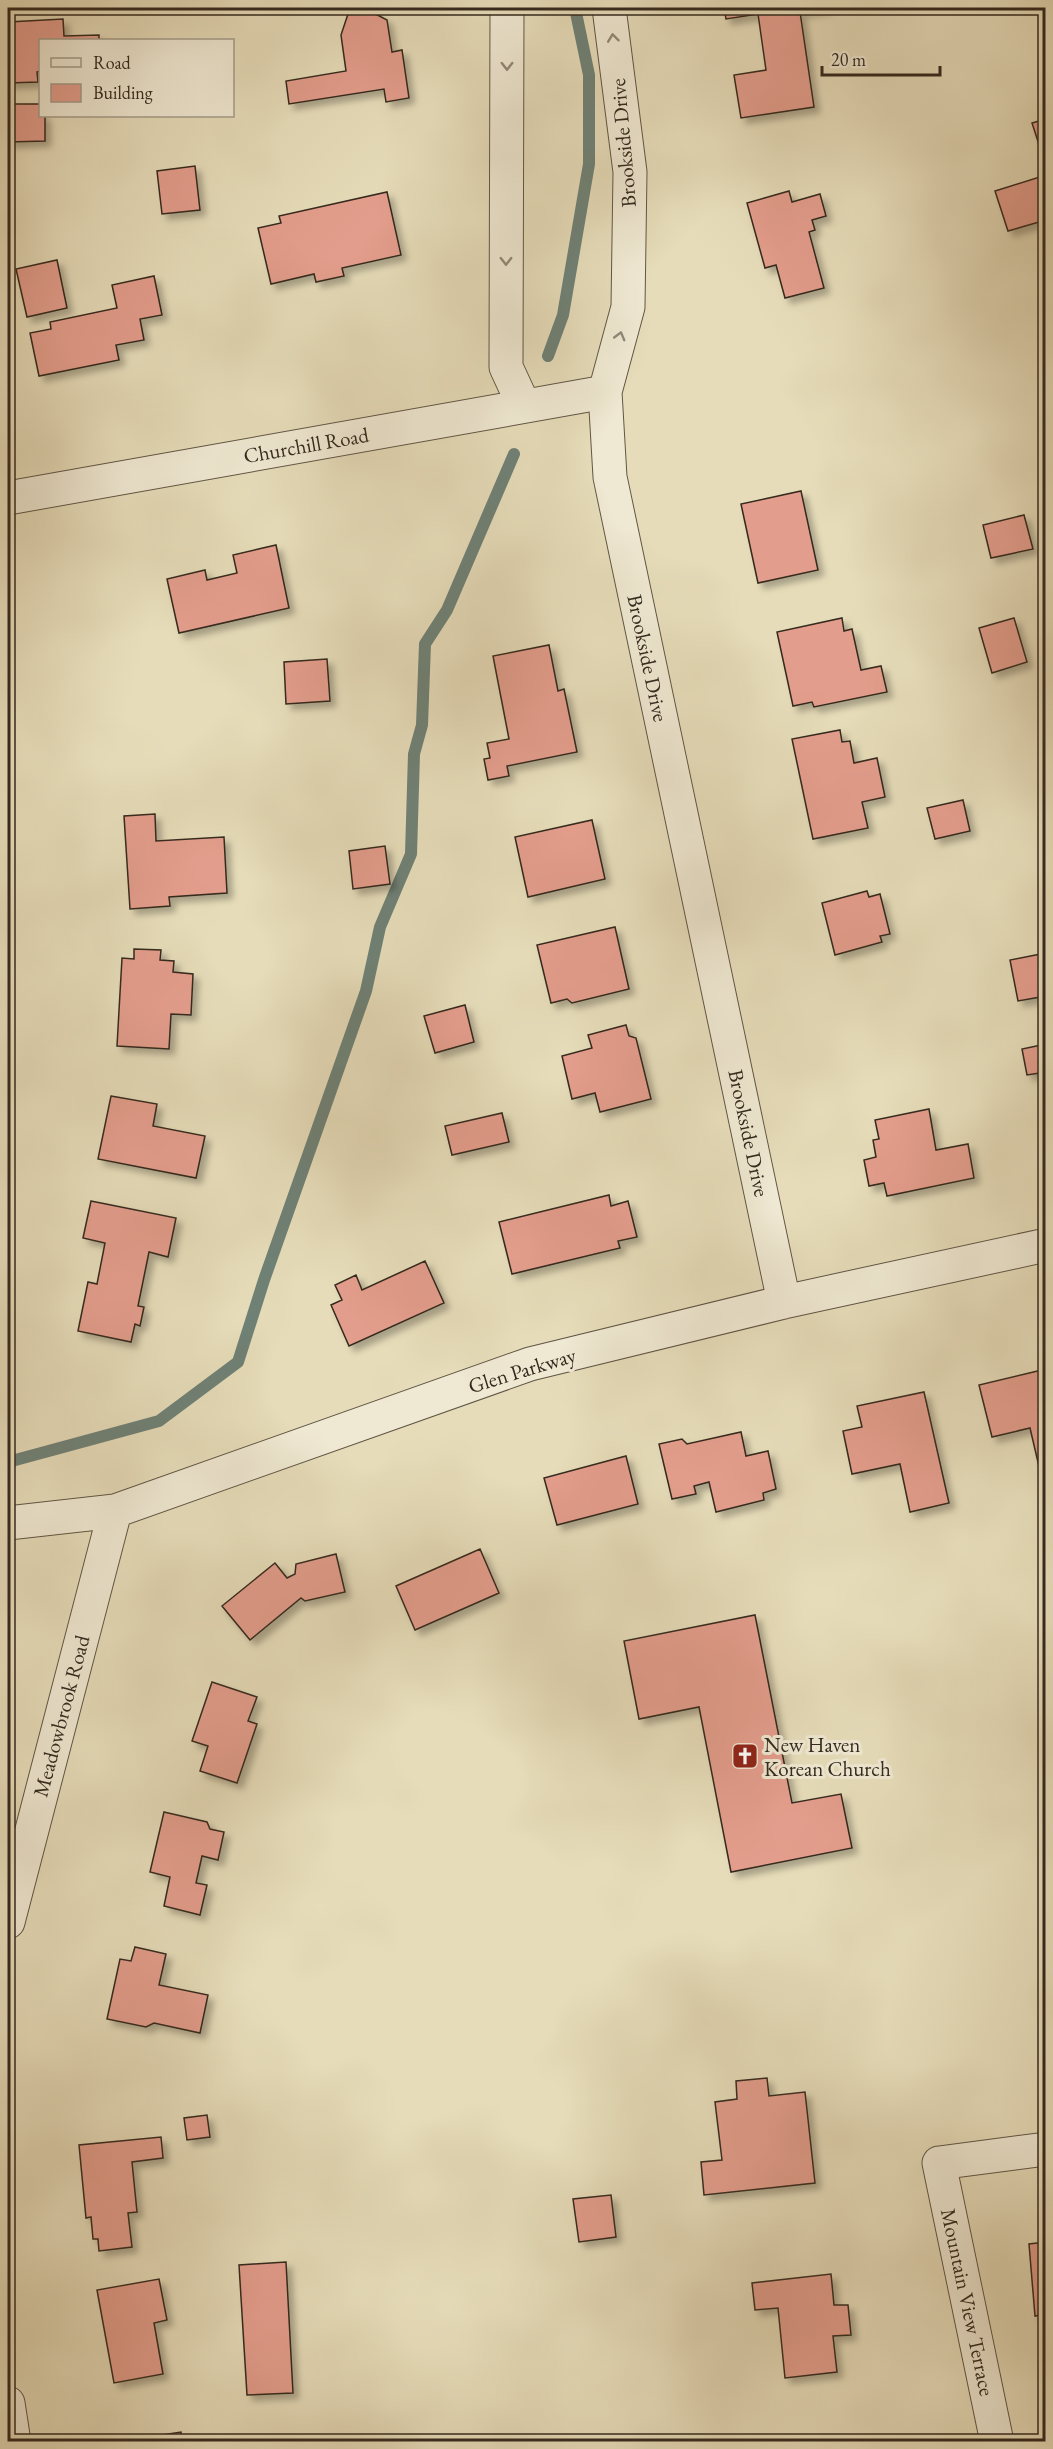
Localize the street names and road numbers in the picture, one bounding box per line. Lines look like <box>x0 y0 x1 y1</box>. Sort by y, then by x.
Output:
street label: Brookside Drive <box>604 77 642 209</box>
street label: Churchill Road <box>241 421 371 469</box>
street label: Brookside Drive <box>621 592 675 724</box>
street label: Brookside Drive <box>722 1067 776 1199</box>
street label: Glen Parkway <box>465 1341 580 1399</box>
street label: Meadowbrook Road <box>26 1632 96 1800</box>
street label: Mountain View Terrace <box>935 2206 1001 2398</box>

